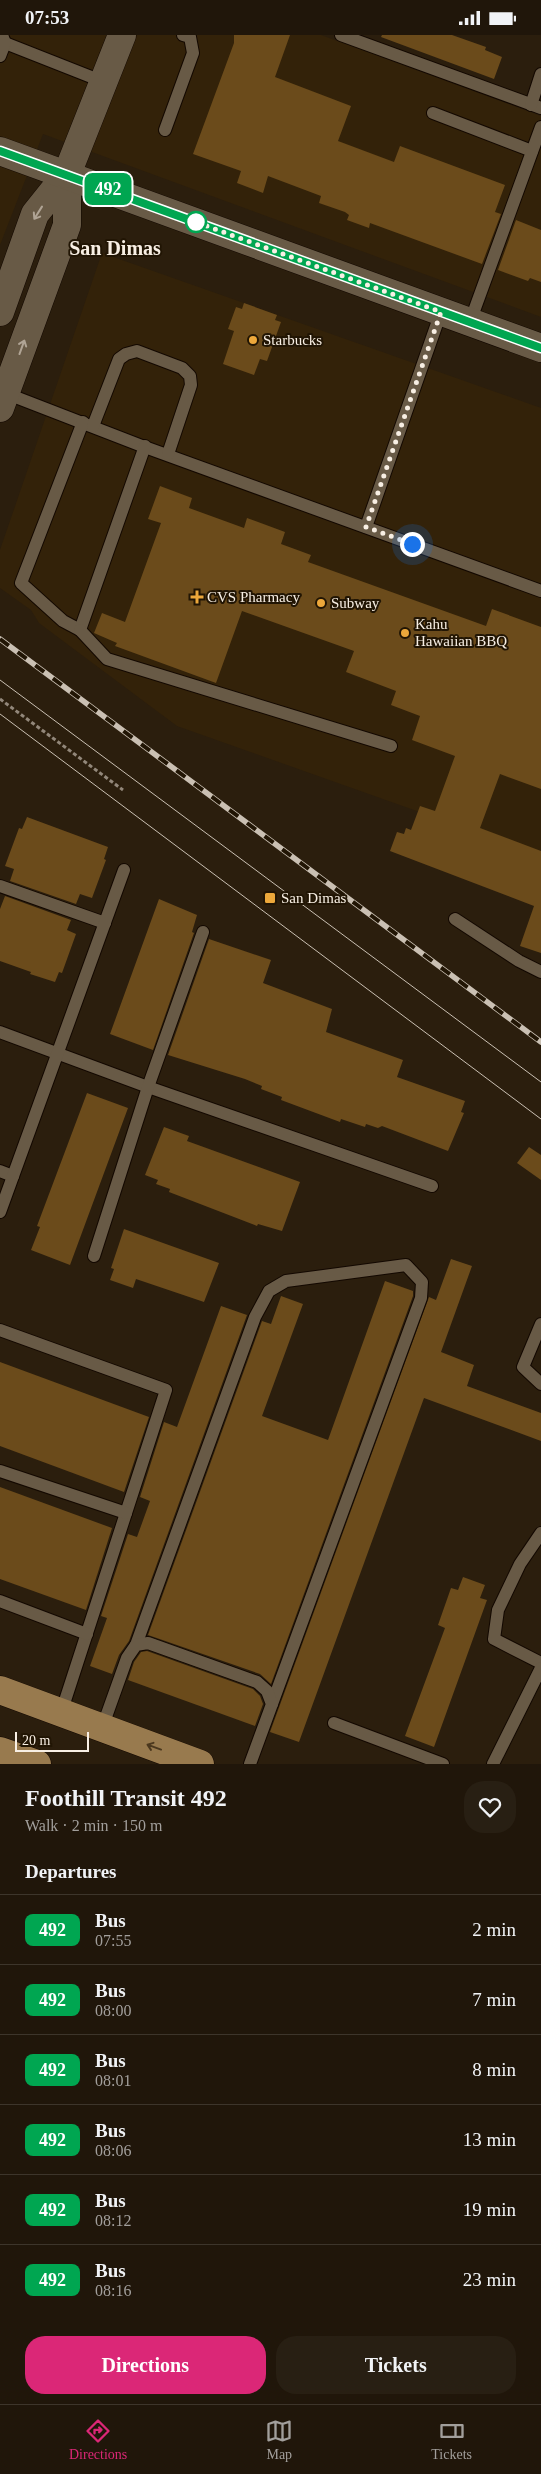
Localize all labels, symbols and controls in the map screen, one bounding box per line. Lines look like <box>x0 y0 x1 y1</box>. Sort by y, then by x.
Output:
text: 07:53 <box>25 7 69 28</box>
line badge: 492 <box>79 173 137 205</box>
text: 492 <box>95 179 122 199</box>
one-way arrow <box>33 205 43 219</box>
unlabelled marker <box>185 211 207 233</box>
district label: San Dimas <box>69 237 161 259</box>
place label: Starbucks <box>263 332 322 348</box>
marker: Starbucks <box>247 334 259 346</box>
one-way arrow <box>18 340 27 355</box>
your location <box>400 532 425 557</box>
place label: CVS Pharmacy <box>207 589 300 605</box>
marker: CVS Pharmacy <box>191 591 203 603</box>
place label: Subway <box>331 595 380 611</box>
marker: Subway <box>315 597 327 609</box>
place label: Kahu Hawaiian BBQ <box>415 616 507 649</box>
marker: Kahu Hawaiian BBQ <box>399 627 411 639</box>
place label: San Dimas <box>281 890 347 906</box>
marker: San Dimas <box>263 891 277 905</box>
scale bar <box>15 1729 89 1752</box>
text: 20 m <box>22 1733 50 1748</box>
one-way arrow <box>147 1742 162 1751</box>
button: heart <box>464 1781 516 1833</box>
text: Foothill Transit 492 <box>25 1785 227 1811</box>
text: Walk · 2 min · 150 m <box>25 1817 162 1834</box>
text: Departures <box>25 1861 116 1882</box>
text: Bus <box>95 1910 126 1931</box>
text: 2 min <box>472 1919 516 1940</box>
text: 492 <box>39 1920 66 1940</box>
text: 07:55 <box>95 1932 131 1949</box>
text: Bus <box>95 1980 126 2001</box>
text: 7 min <box>472 1989 516 2010</box>
text: 492 <box>39 1990 66 2010</box>
text: 08:00 <box>95 2002 131 2019</box>
text: Bus <box>95 2050 126 2071</box>
text: 8 min <box>472 2059 516 2080</box>
text: 492 <box>39 2060 66 2080</box>
text: 08:01 <box>95 2072 131 2089</box>
text: Bus <box>95 2120 126 2141</box>
text: 13 min <box>463 2129 516 2150</box>
text: 492 <box>39 2130 66 2150</box>
text: 08:06 <box>95 2142 131 2159</box>
text: Bus <box>95 2190 126 2211</box>
text: 19 min <box>463 2199 516 2220</box>
text: 492 <box>39 2200 66 2220</box>
text: 08:12 <box>95 2212 131 2229</box>
text: Bus <box>95 2260 126 2281</box>
text: 23 min <box>463 2269 516 2290</box>
text: 492 <box>39 2270 66 2290</box>
text: 08:16 <box>95 2282 131 2299</box>
button: Directions <box>25 2336 266 2394</box>
button: Tickets <box>276 2336 516 2394</box>
tab: Directions <box>69 2417 127 2463</box>
tab: Map <box>265 2417 293 2463</box>
tab: Tickets <box>431 2417 472 2463</box>

